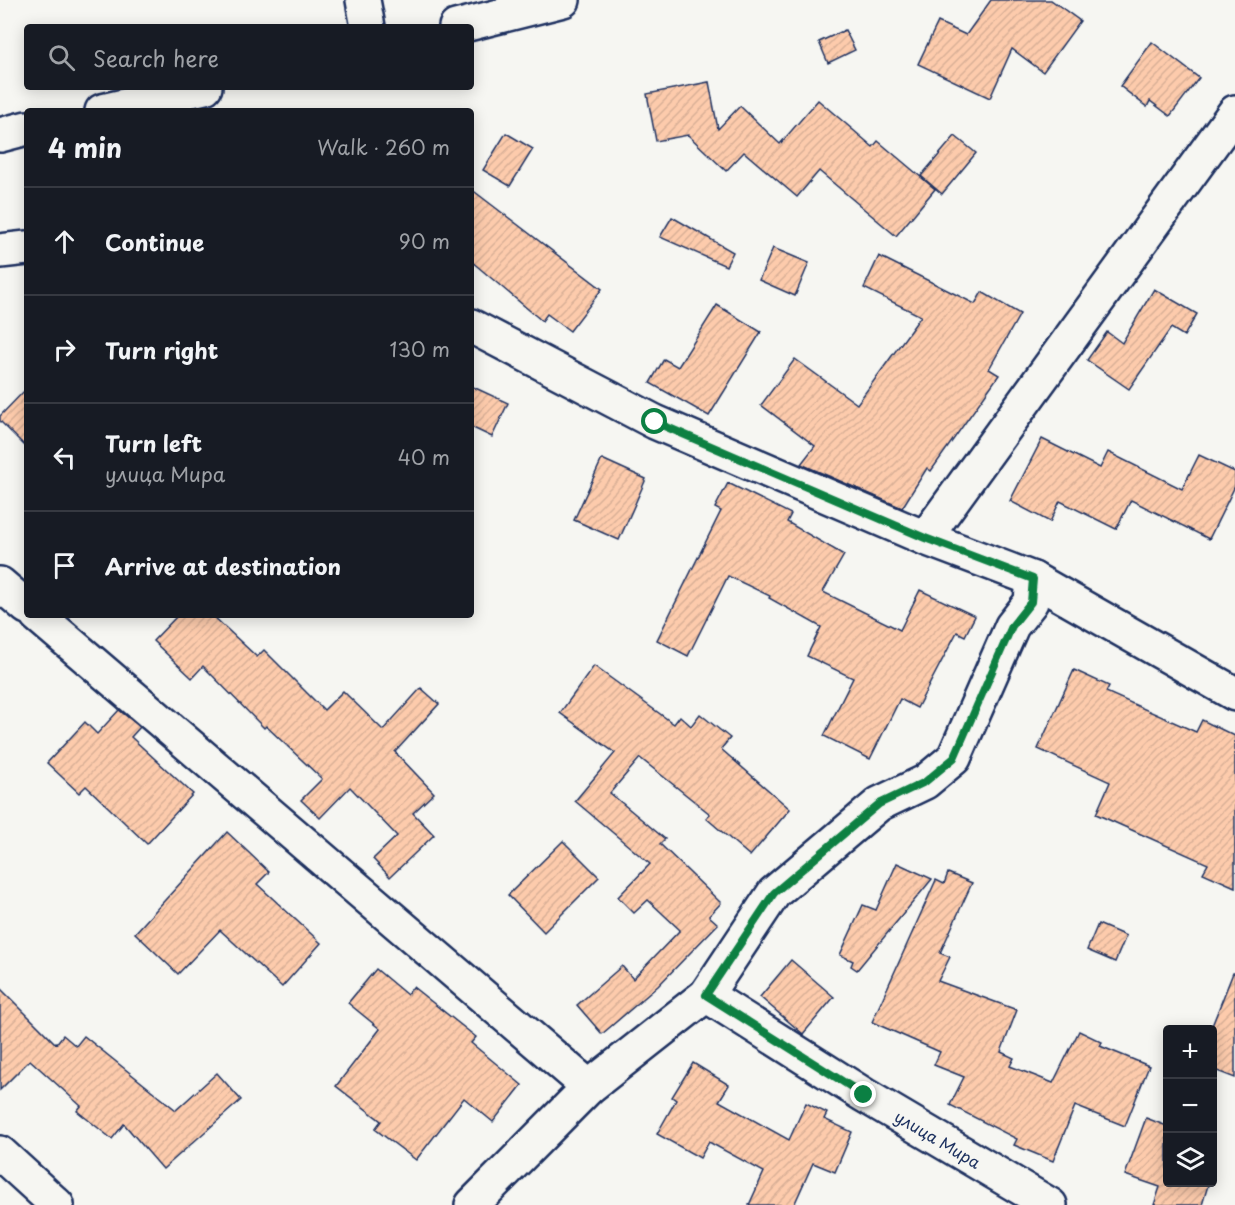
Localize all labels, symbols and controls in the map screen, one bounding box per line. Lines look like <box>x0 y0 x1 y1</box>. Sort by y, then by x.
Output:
search box <box>24 24 474 90</box>
icon: search <box>45 41 78 74</box>
text: Search here <box>93 41 219 74</box>
text: 4 min <box>48 128 122 167</box>
text: Walk · 260 m <box>317 132 450 162</box>
icon: ahead <box>48 225 81 258</box>
text: Continue <box>105 225 204 258</box>
text: 90 m <box>399 226 450 256</box>
icon: right <box>48 333 81 366</box>
text: Turn right <box>105 333 218 366</box>
text: 130 m <box>390 334 450 364</box>
route start <box>641 408 667 434</box>
text: Turn left <box>105 426 202 459</box>
icon: left <box>48 441 81 474</box>
text: 40 m <box>398 442 450 472</box>
text: улица Мира <box>105 459 225 489</box>
icon: arrive <box>48 549 81 582</box>
text: Arrive at destination <box>105 549 341 582</box>
map controls <box>1163 1025 1217 1187</box>
button: + <box>1163 1025 1217 1079</box>
button: − <box>1163 1079 1217 1133</box>
route end <box>850 1081 876 1107</box>
street label: улица Мира <box>890 1104 986 1174</box>
button: layers <box>1163 1133 1217 1187</box>

